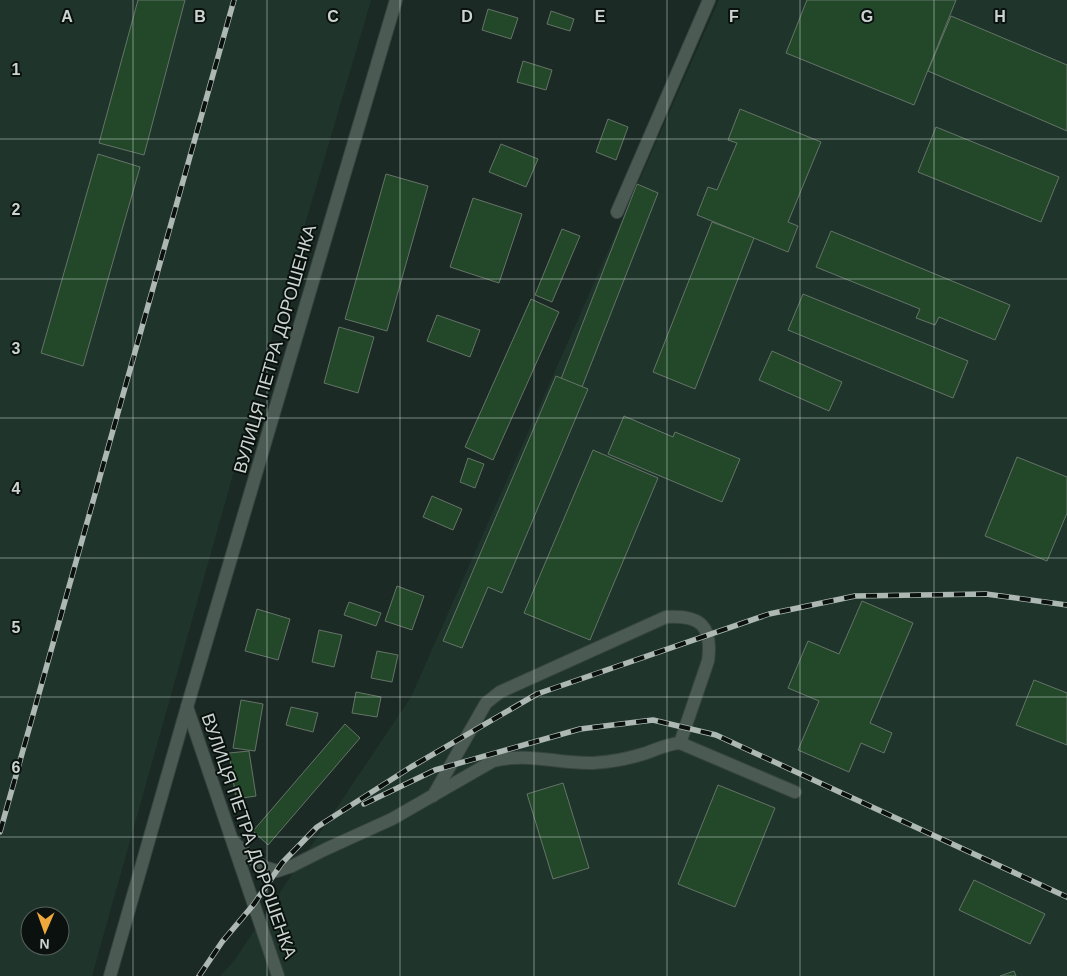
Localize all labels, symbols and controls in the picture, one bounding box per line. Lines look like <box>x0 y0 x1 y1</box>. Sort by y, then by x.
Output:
text: A <box>61 8 73 25</box>
text: B <box>194 8 206 25</box>
text: C <box>327 8 339 25</box>
text: D <box>461 8 473 25</box>
text: E <box>595 8 606 25</box>
text: F <box>729 8 739 25</box>
text: G <box>861 8 873 25</box>
text: H <box>994 8 1006 25</box>
text: 1 <box>12 61 21 78</box>
text: 2 <box>12 201 21 218</box>
street label: ВУЛИЦЯ ПЕТРА ДОРОШЕНКА <box>230 222 320 476</box>
text: 3 <box>12 340 21 357</box>
text: 4 <box>12 480 21 497</box>
text: 5 <box>12 619 21 636</box>
street label: ВУЛИЦЯ ПЕТРА ДОРОШЕНКА <box>198 711 300 961</box>
text: 6 <box>12 759 21 776</box>
north arrow <box>20 906 70 956</box>
text: N <box>39 936 50 952</box>

